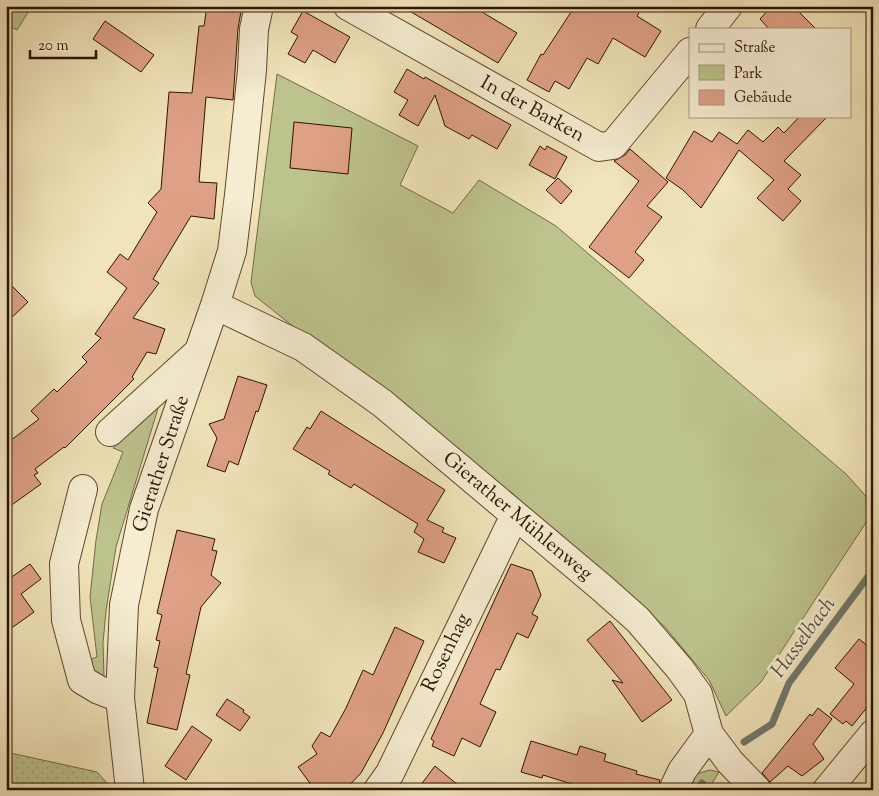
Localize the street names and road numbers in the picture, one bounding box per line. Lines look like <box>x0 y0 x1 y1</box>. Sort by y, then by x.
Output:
street label: In der Barken <box>474 69 590 151</box>
street label: Gierather Straße <box>126 392 198 536</box>
street label: Gierather Mühlenweg <box>436 445 599 589</box>
street label: Rosenhag <box>416 609 479 697</box>

